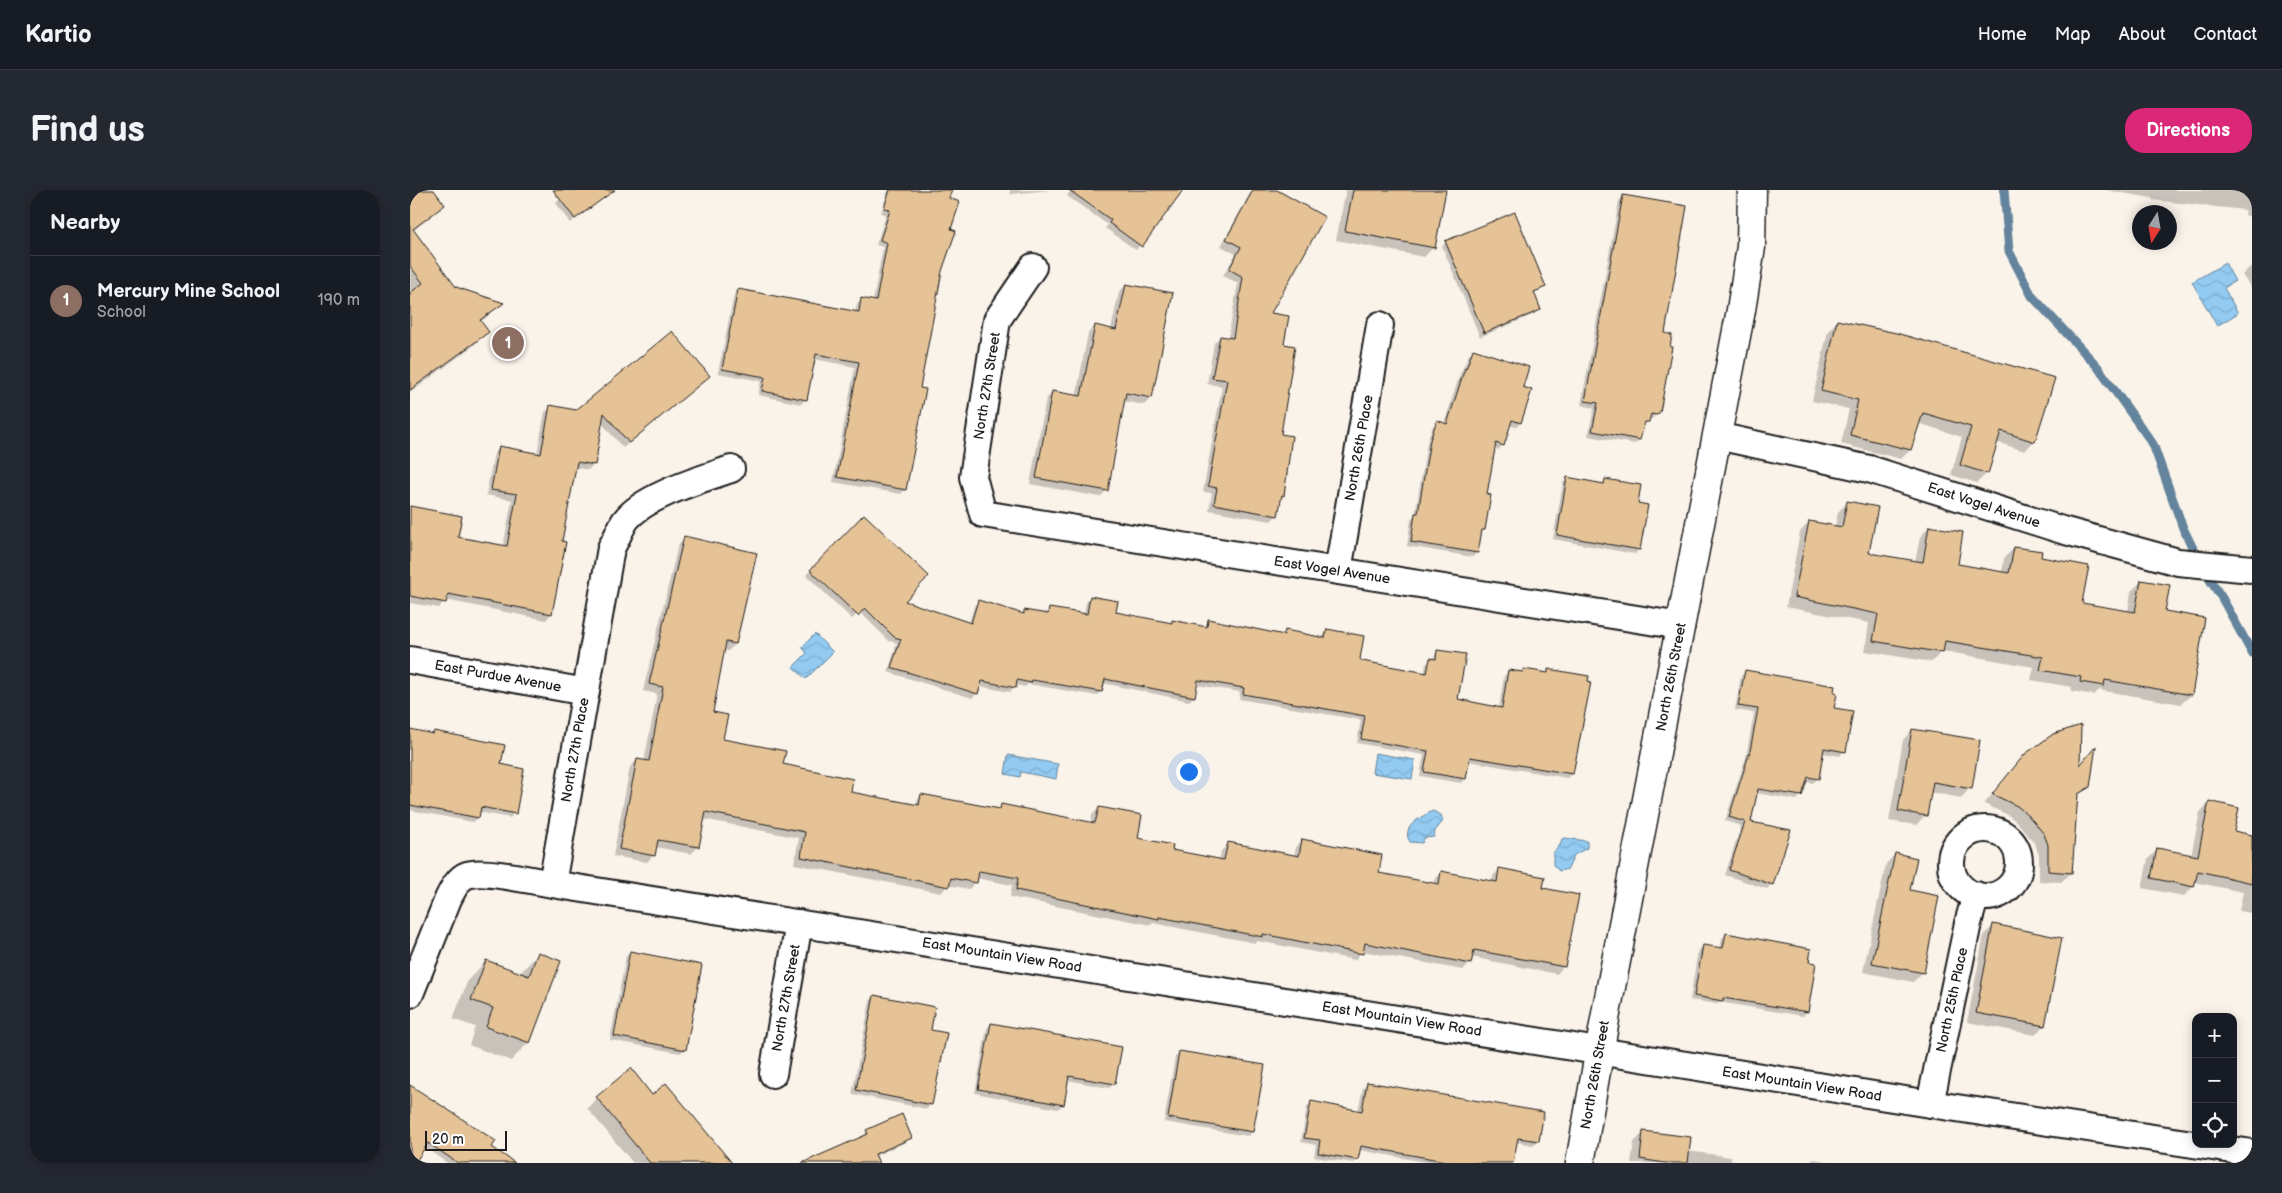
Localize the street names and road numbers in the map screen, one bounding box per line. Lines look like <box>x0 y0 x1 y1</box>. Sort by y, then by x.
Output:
street label: North 27th Street <box>970 330 1004 441</box>
street label: North 26th Place <box>1341 394 1377 502</box>
street label: East Vogel Avenue <box>1925 479 2043 531</box>
street label: East Vogel Avenue <box>1273 552 1391 588</box>
street label: North 26th Street <box>1652 621 1690 733</box>
street label: East Purdue Avenue <box>433 656 563 696</box>
street label: North 27th Place <box>557 696 593 804</box>
street label: East Mountain View Road <box>921 934 1083 976</box>
street label: North 27th Street <box>768 942 804 1053</box>
street label: North 25th Place <box>1933 946 1971 1054</box>
street label: East Mountain View Road <box>1321 998 1483 1040</box>
street label: North 26th Street <box>1577 1019 1613 1131</box>
street label: East Mountain View Road <box>1721 1063 1883 1105</box>

